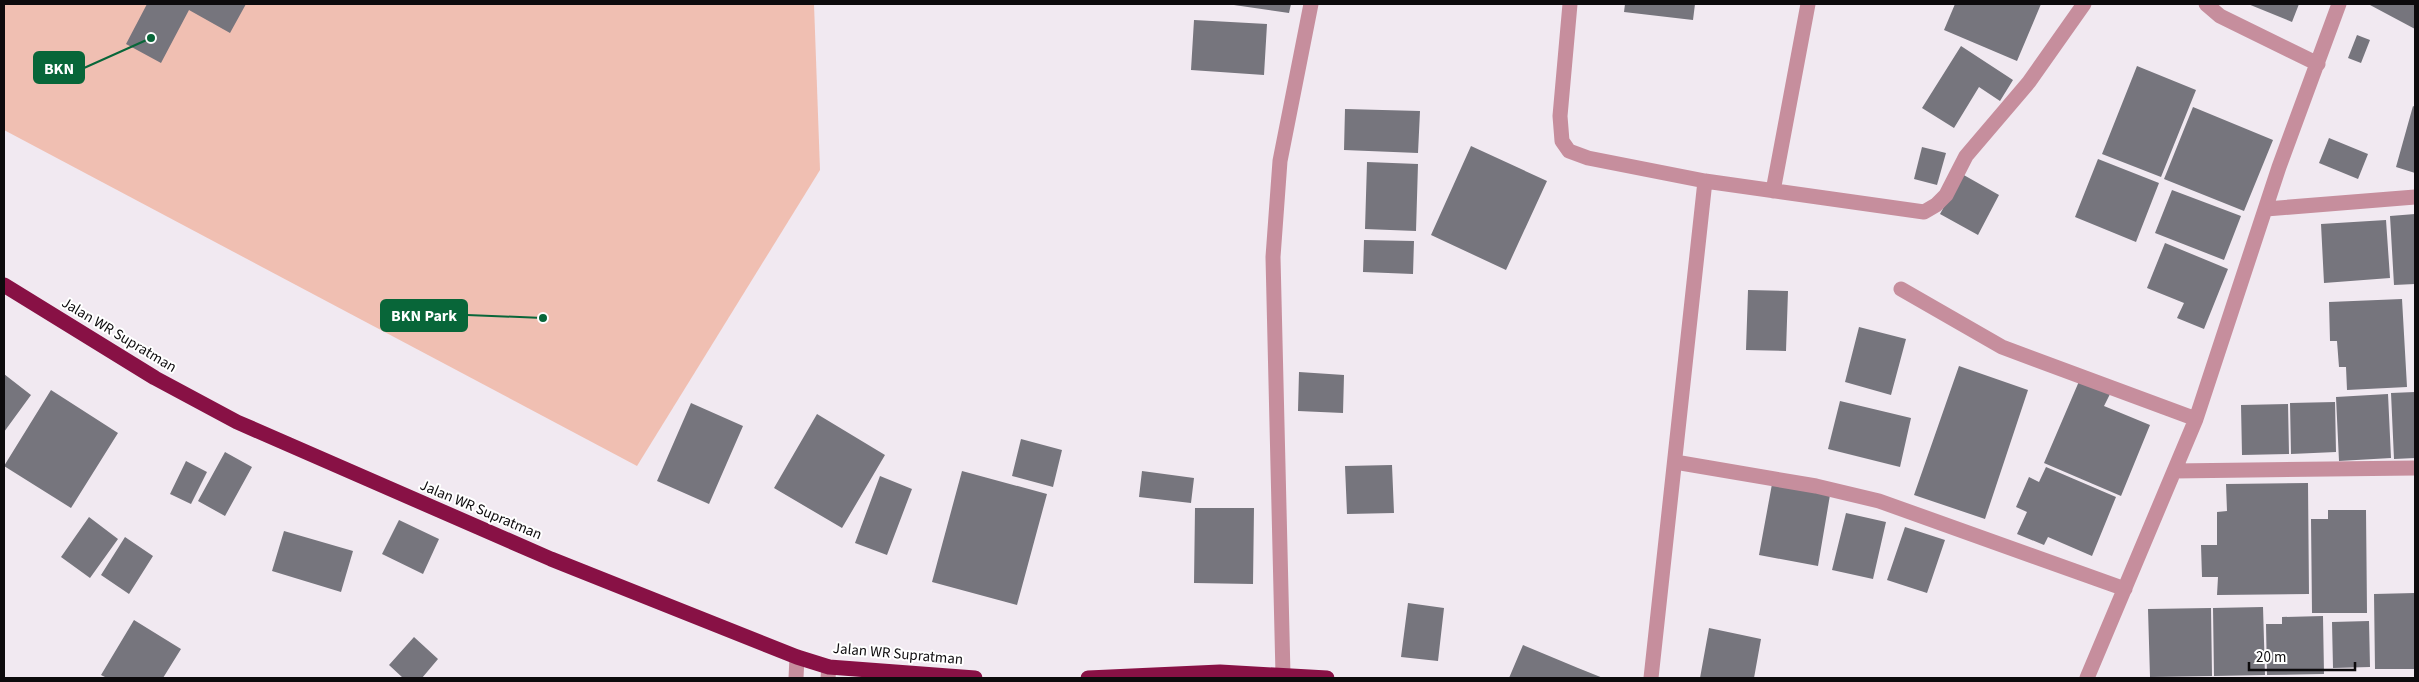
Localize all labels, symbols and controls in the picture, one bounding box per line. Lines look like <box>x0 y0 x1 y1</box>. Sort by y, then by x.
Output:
callout: BKN <box>34 52 84 83</box>
text: BKN <box>44 58 74 80</box>
street label: Jalan WR Supratman <box>58 292 180 378</box>
callout: BKN Park <box>381 300 467 331</box>
text: BKN Park <box>391 305 457 327</box>
street label: Jalan WR Supratman <box>417 475 545 545</box>
street label: Jalan WR Supratman <box>832 638 964 670</box>
scale bar <box>2249 640 2355 672</box>
text: 20 m <box>2256 647 2286 668</box>

